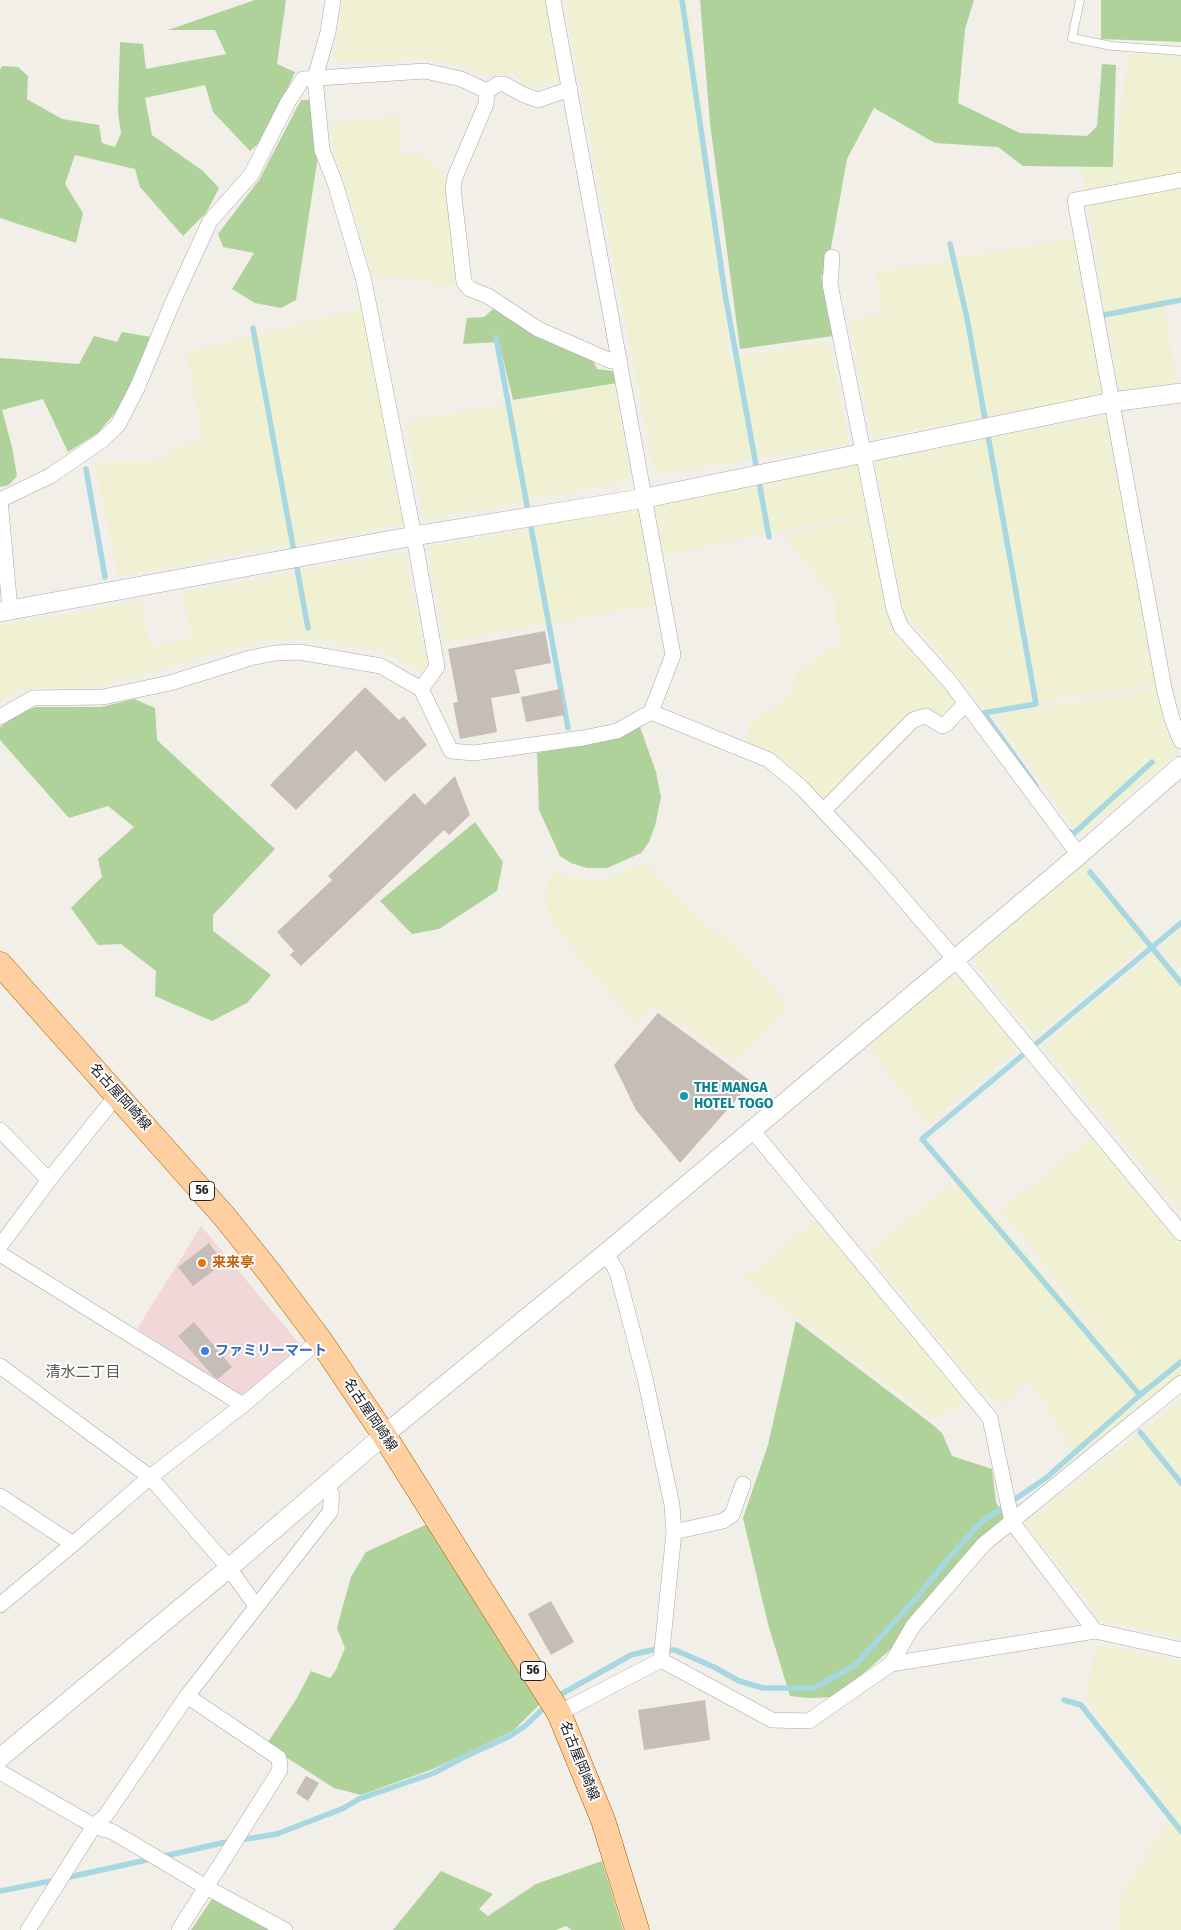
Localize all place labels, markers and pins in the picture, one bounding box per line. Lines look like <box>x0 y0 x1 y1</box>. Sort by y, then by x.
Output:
place label: THE MANGA HOTEL TOGO <box>694 1080 773 1112</box>
marker: THE MANGA HOTEL TOGO <box>678 1090 690 1102</box>
place label: 来来亭 <box>212 1255 254 1271</box>
marker: 来来亭 <box>196 1257 208 1269</box>
place label: ファミリーマート <box>215 1343 327 1359</box>
marker: ファミリーマート <box>199 1345 211 1357</box>

